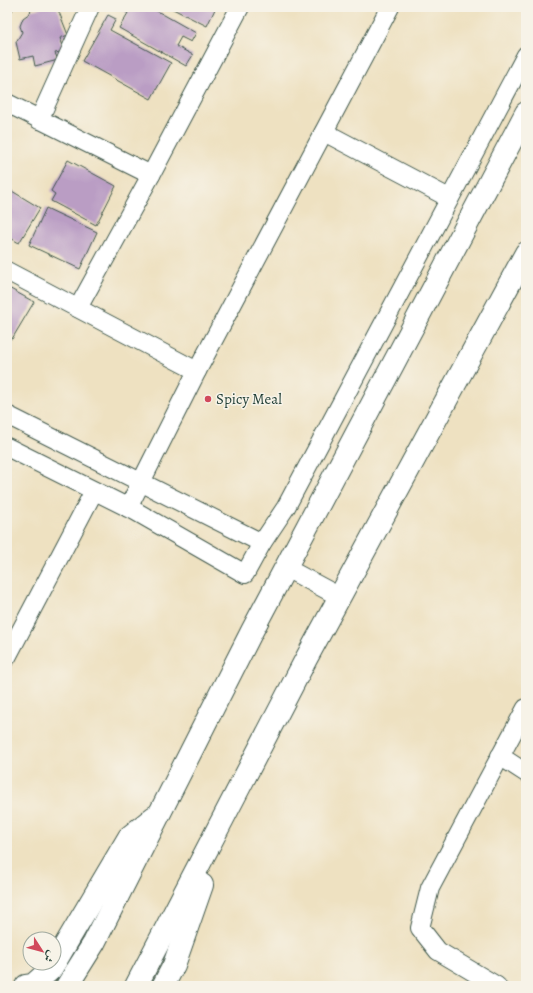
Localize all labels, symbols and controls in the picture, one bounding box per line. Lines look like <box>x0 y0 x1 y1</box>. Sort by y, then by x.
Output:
place label: Spicy Meal <box>216 389 282 409</box>
marker: Spicy Meal <box>203 394 213 404</box>
north arrow <box>22 931 62 971</box>
text: ش <box>40 948 59 965</box>

